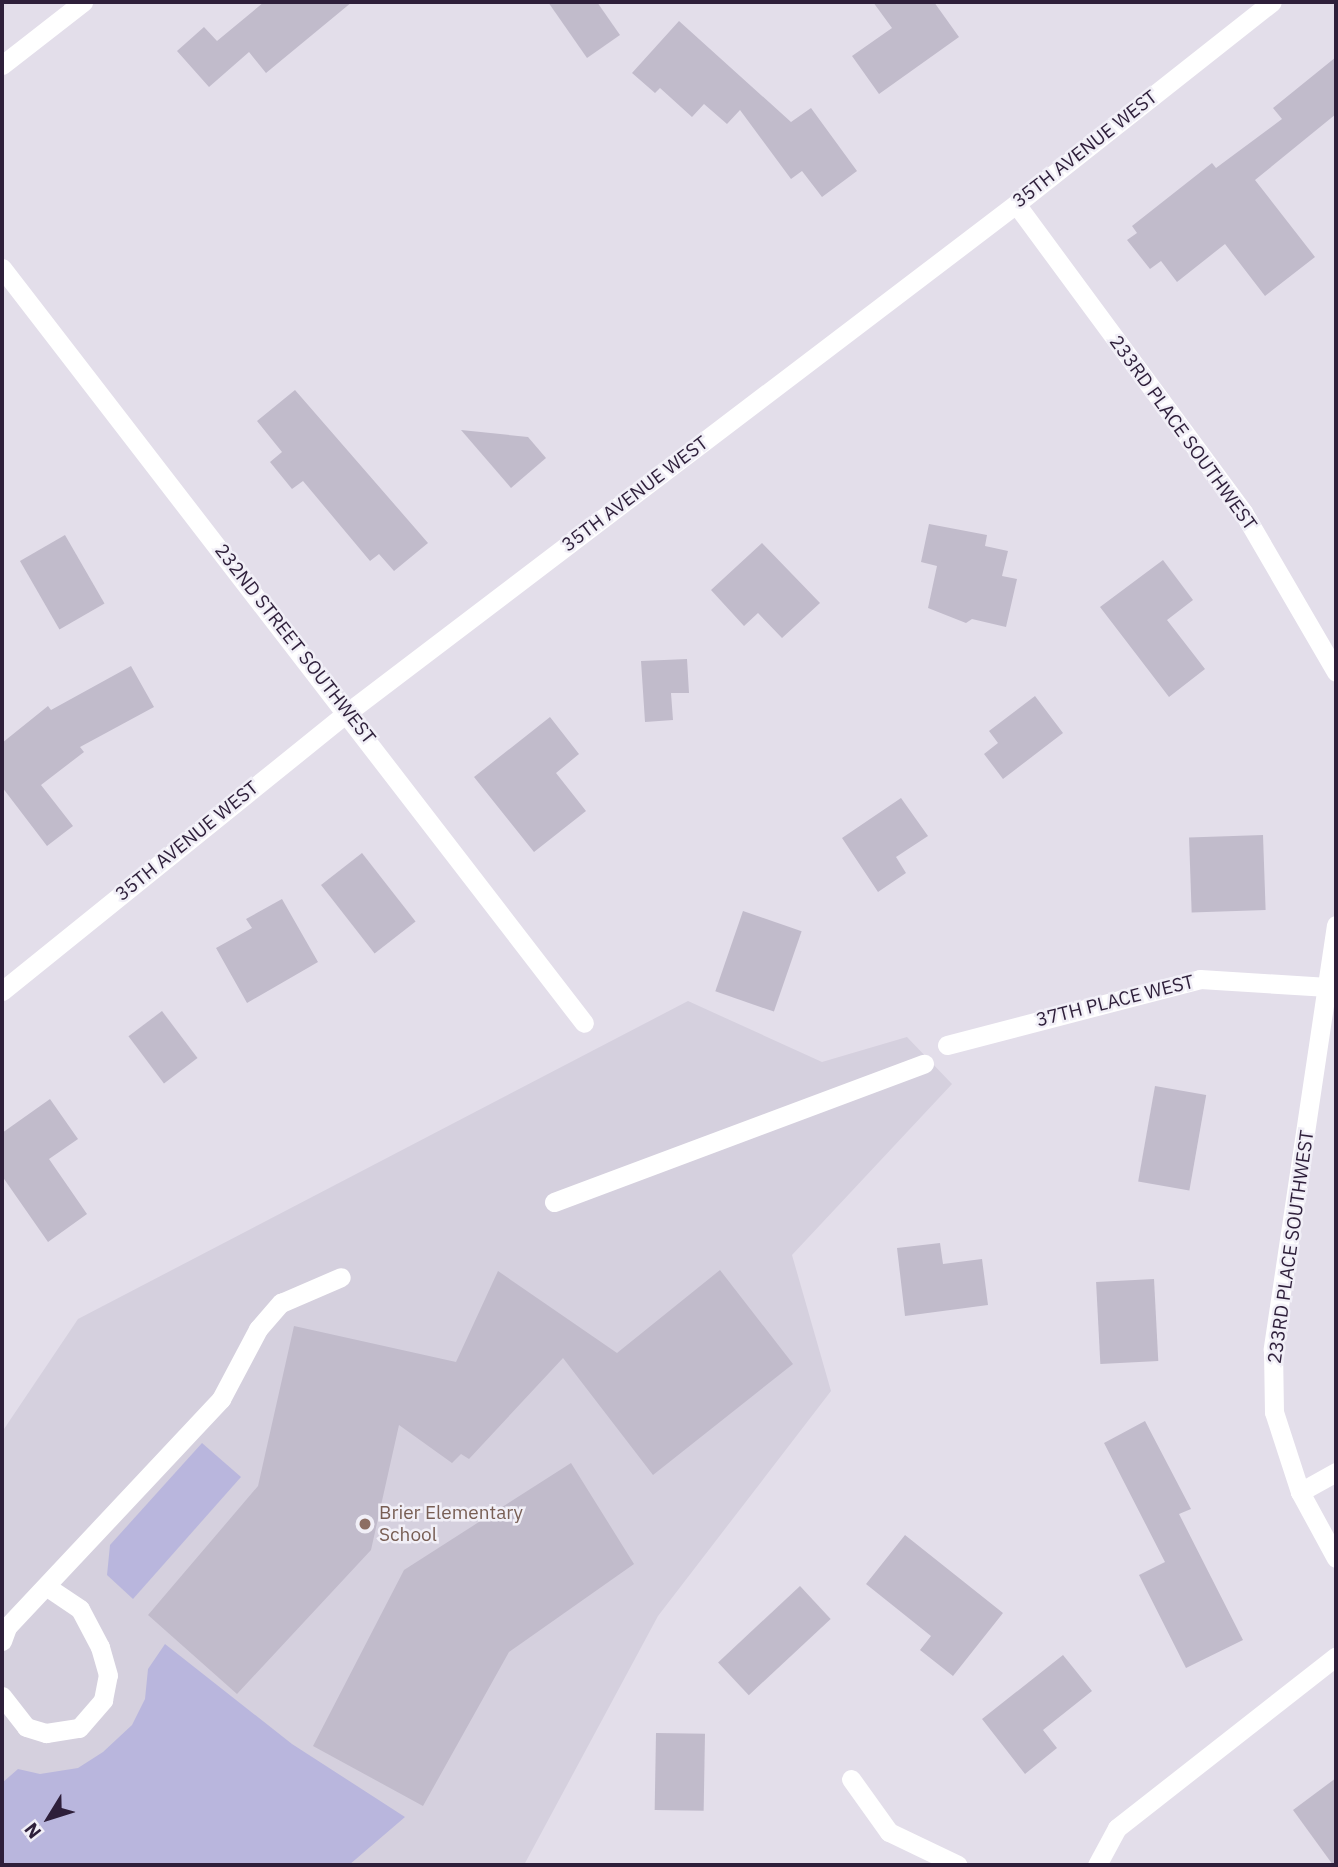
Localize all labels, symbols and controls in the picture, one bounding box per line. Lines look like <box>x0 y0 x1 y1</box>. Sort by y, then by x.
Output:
street label: 35TH AVENUE WEST <box>1008 85 1162 213</box>
street label: 233RD PLACE SOUTHWEST <box>1105 331 1261 535</box>
street label: 35TH AVENUE WEST <box>557 432 713 556</box>
street label: 232ND STREET SOUTHWEST <box>210 539 380 749</box>
street label: 35TH AVENUE WEST <box>111 776 263 906</box>
street label: 37TH PLACE WEST <box>1034 970 1196 1032</box>
street label: 233RD PLACE SOUTHWEST <box>1263 1129 1319 1365</box>
place label: Brier Elementary School <box>379 1502 523 1546</box>
marker: Brier Elementary School <box>357 1516 373 1532</box>
north arrow <box>14 1783 84 1853</box>
text: N <box>19 1818 46 1844</box>

